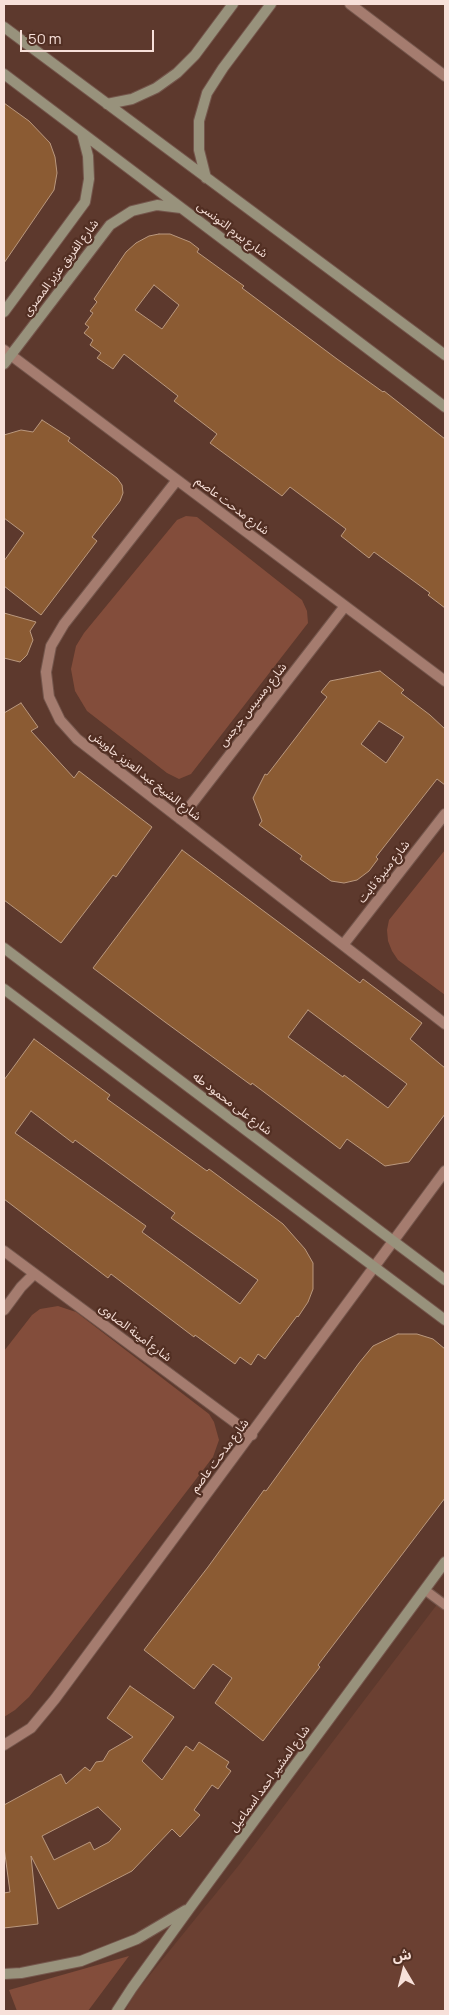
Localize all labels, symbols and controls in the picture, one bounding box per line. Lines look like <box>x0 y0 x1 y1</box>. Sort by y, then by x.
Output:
scale bar <box>22 20 156 52</box>
text: 50 m <box>28 28 62 49</box>
street label: شارع بيرم التونسى <box>194 199 270 261</box>
street label: شارع الفريق عزيز المصرى <box>20 217 102 319</box>
street label: شارع مدحت عاصم <box>192 474 272 538</box>
street label: شارع رمسيس جرجس <box>216 660 290 750</box>
street label: شارع الشيخ عبد العزيز جاويش <box>86 728 204 824</box>
street label: شارع منيرة ثابت <box>355 838 413 906</box>
street label: شارع على محمود طه <box>190 1070 274 1138</box>
street label: شارع أمينة الصاوى <box>96 1301 174 1365</box>
street label: شارع مدحت عاصم <box>188 1416 252 1496</box>
street label: شارع المشير احمد اسماعيل <box>227 1723 313 1835</box>
text: ش <box>391 1944 413 1965</box>
north arrow <box>379 1945 429 1995</box>

